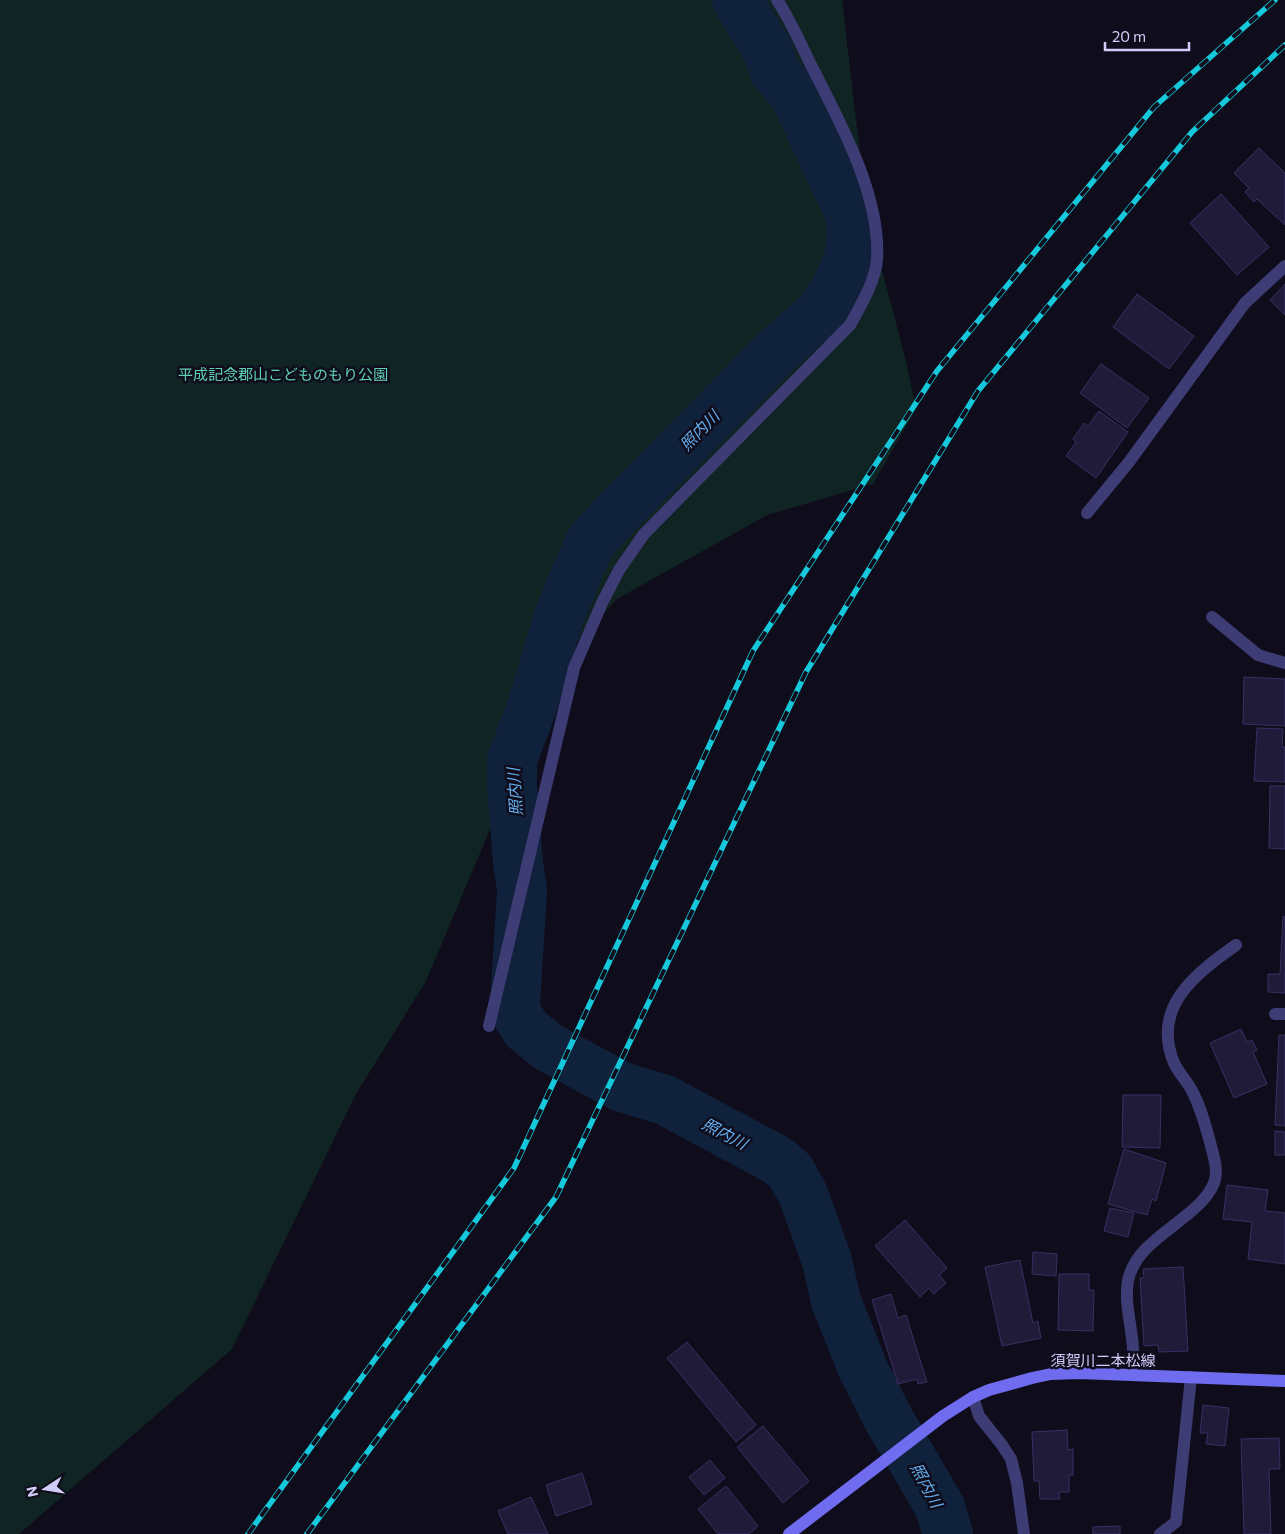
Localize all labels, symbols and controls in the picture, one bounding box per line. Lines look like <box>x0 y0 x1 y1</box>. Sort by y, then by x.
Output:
scale bar <box>1105 20 1189 52</box>
text: 20 m <box>1112 27 1146 45</box>
park label: 平成記念郡山こどものもり公園 <box>178 365 388 383</box>
water label: 照内川 <box>675 405 724 454</box>
water label: 照内川 <box>503 765 525 817</box>
water label: 照内川 <box>699 1113 752 1154</box>
street label: 須賀川二本松線 <box>1050 1351 1156 1369</box>
water label: 照内川 <box>907 1459 948 1512</box>
north arrow <box>20 1464 70 1514</box>
text: N <box>22 1485 41 1499</box>

